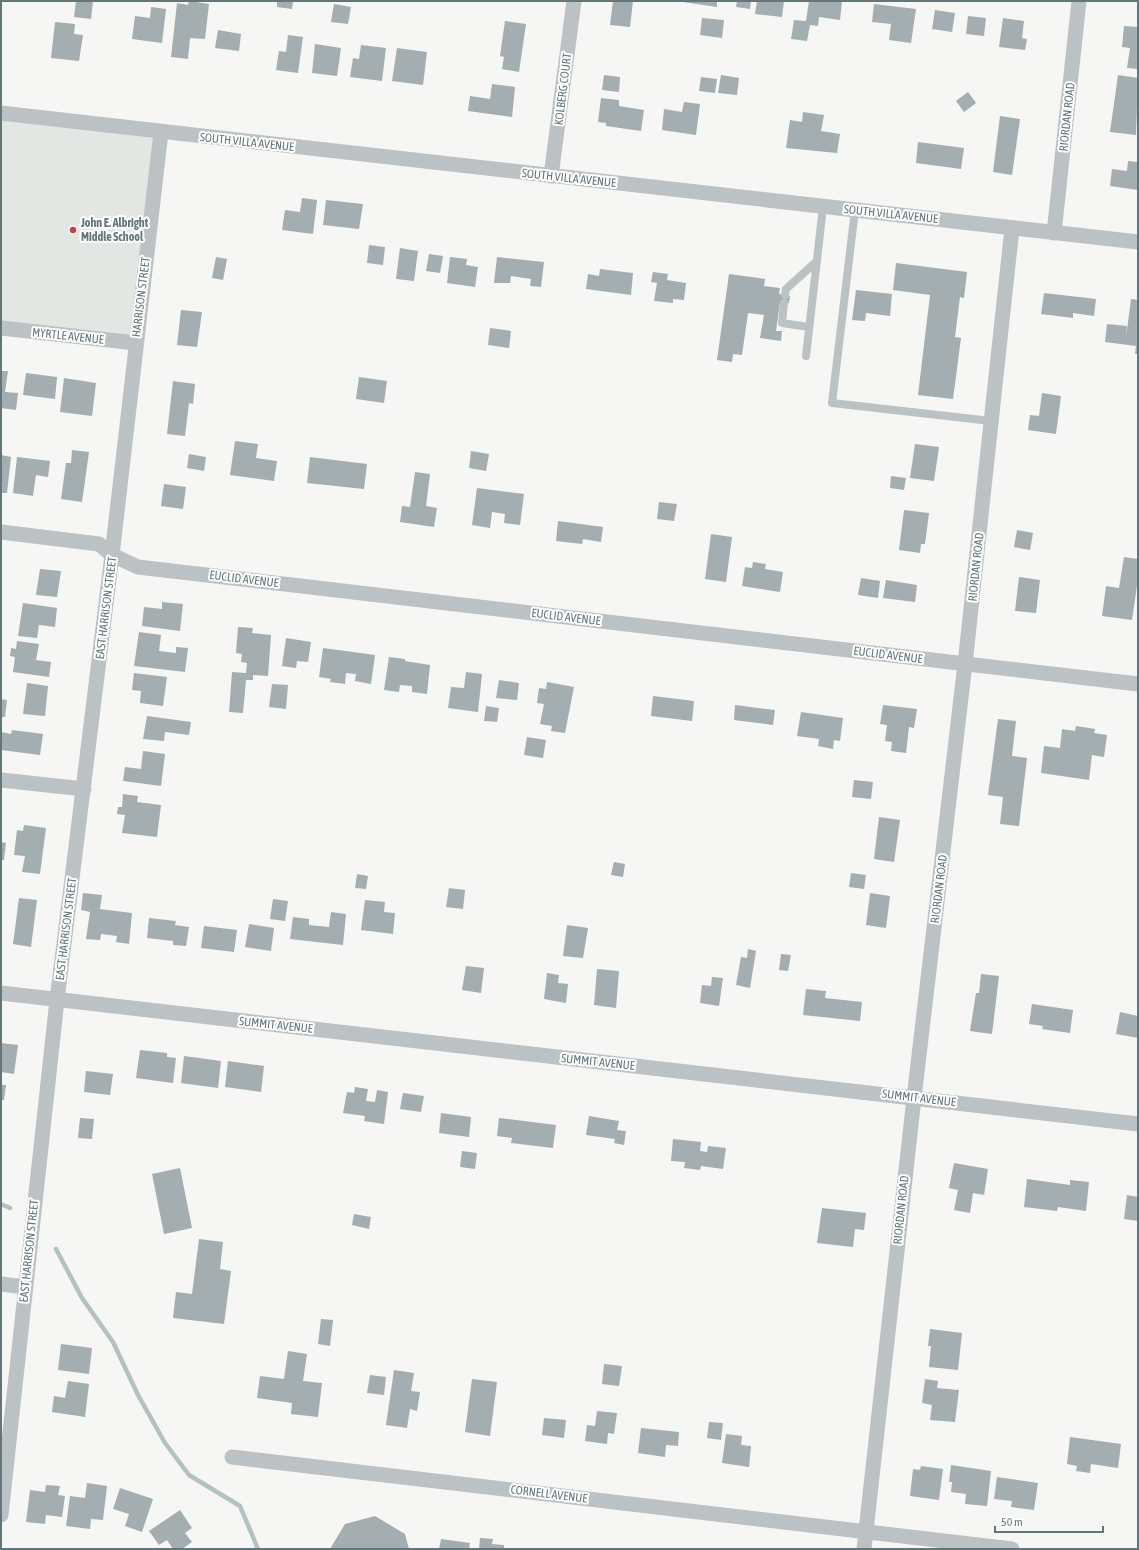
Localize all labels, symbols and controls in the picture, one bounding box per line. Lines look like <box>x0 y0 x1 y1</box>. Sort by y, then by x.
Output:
street label: KOLBERG COURT <box>552 52 574 126</box>
street label: RIORDAN ROAD <box>1056 82 1078 152</box>
street label: SOUTH VILLA AVENUE <box>199 130 295 154</box>
street label: SOUTH VILLA AVENUE <box>521 166 617 190</box>
street label: SOUTH VILLA AVENUE <box>843 202 939 226</box>
place label: John E. Albright Middle School <box>80 216 149 244</box>
marker: John E. Albright Middle School <box>68 225 78 235</box>
street label: HARRISON STREET <box>129 255 153 338</box>
street label: MYRTLE AVENUE <box>31 325 105 347</box>
street label: RIORDAN ROAD <box>965 532 987 602</box>
street label: EAST HARRISON STREET <box>93 555 119 660</box>
street label: EUCLID AVENUE <box>209 568 279 590</box>
street label: EUCLID AVENUE <box>531 606 601 628</box>
street label: EUCLID AVENUE <box>853 644 923 666</box>
street label: RIORDAN ROAD <box>928 854 950 924</box>
street label: EAST HARRISON STREET <box>53 876 79 981</box>
street label: SUMMIT AVENUE <box>238 1014 314 1036</box>
street label: SUMMIT AVENUE <box>560 1051 636 1073</box>
street label: SUMMIT AVENUE <box>881 1087 957 1109</box>
street label: RIORDAN ROAD <box>890 1175 912 1245</box>
street label: EAST HARRISON STREET <box>17 1198 41 1303</box>
street label: CORNELL AVENUE <box>510 1482 588 1506</box>
scale bar <box>995 1508 1103 1534</box>
text: 50 m <box>1001 1515 1023 1529</box>

